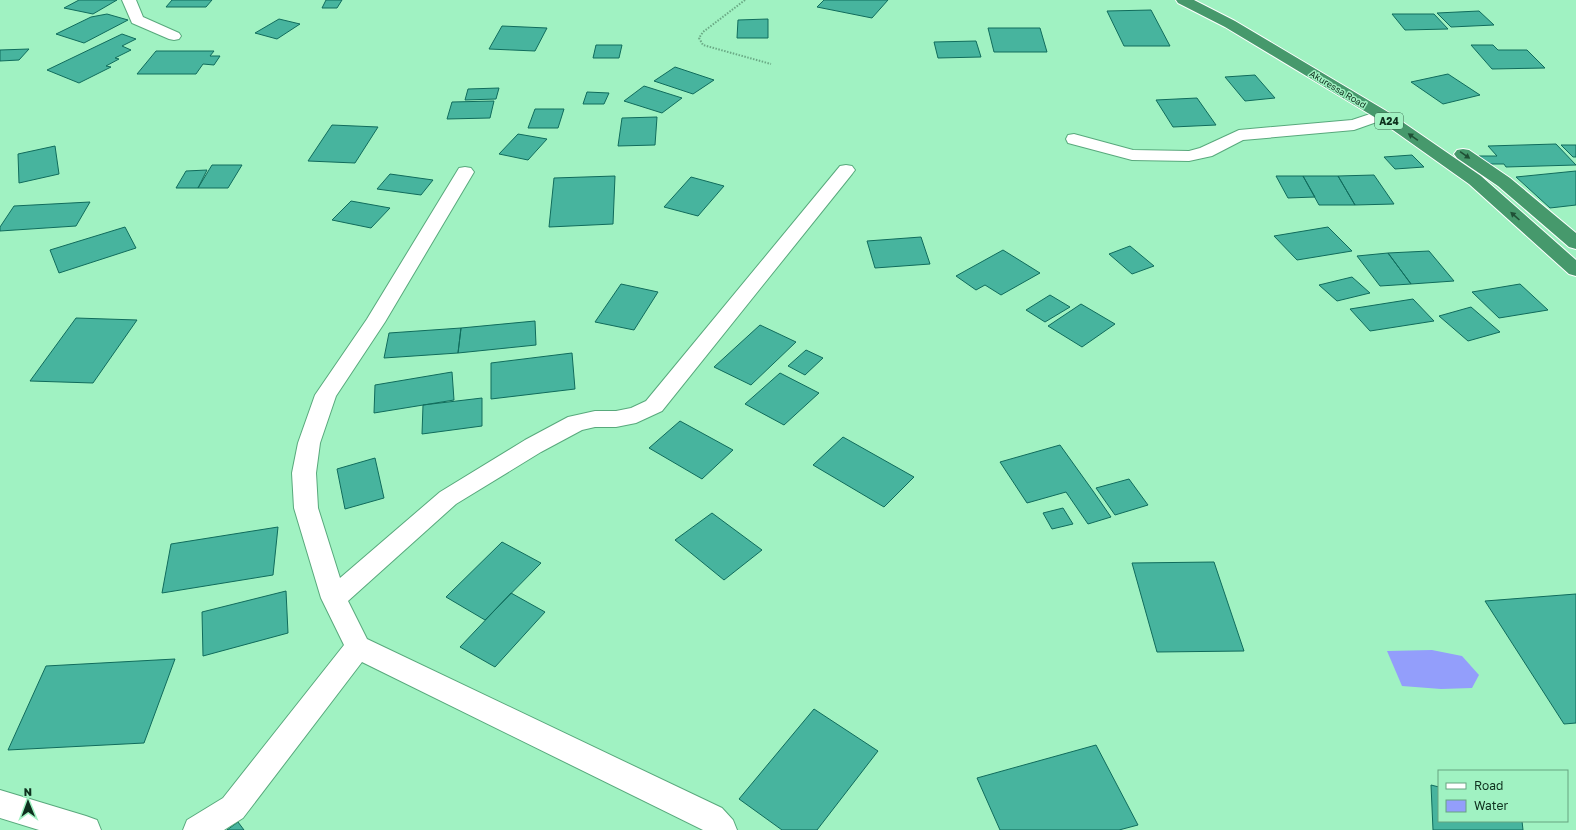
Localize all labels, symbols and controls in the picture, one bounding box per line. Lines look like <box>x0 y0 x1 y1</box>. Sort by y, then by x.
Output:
street label: Akuressa Road <box>1308 68 1368 110</box>
road number: A24 <box>1375 113 1403 129</box>
one-way arrow <box>1407 133 1418 141</box>
one-way arrow <box>1460 151 1470 159</box>
one-way arrow <box>1511 212 1520 221</box>
legend <box>1438 770 1568 822</box>
text: Road <box>1474 778 1503 793</box>
north arrow <box>8 782 48 822</box>
text: N <box>24 785 32 798</box>
text: Water <box>1474 798 1508 813</box>

